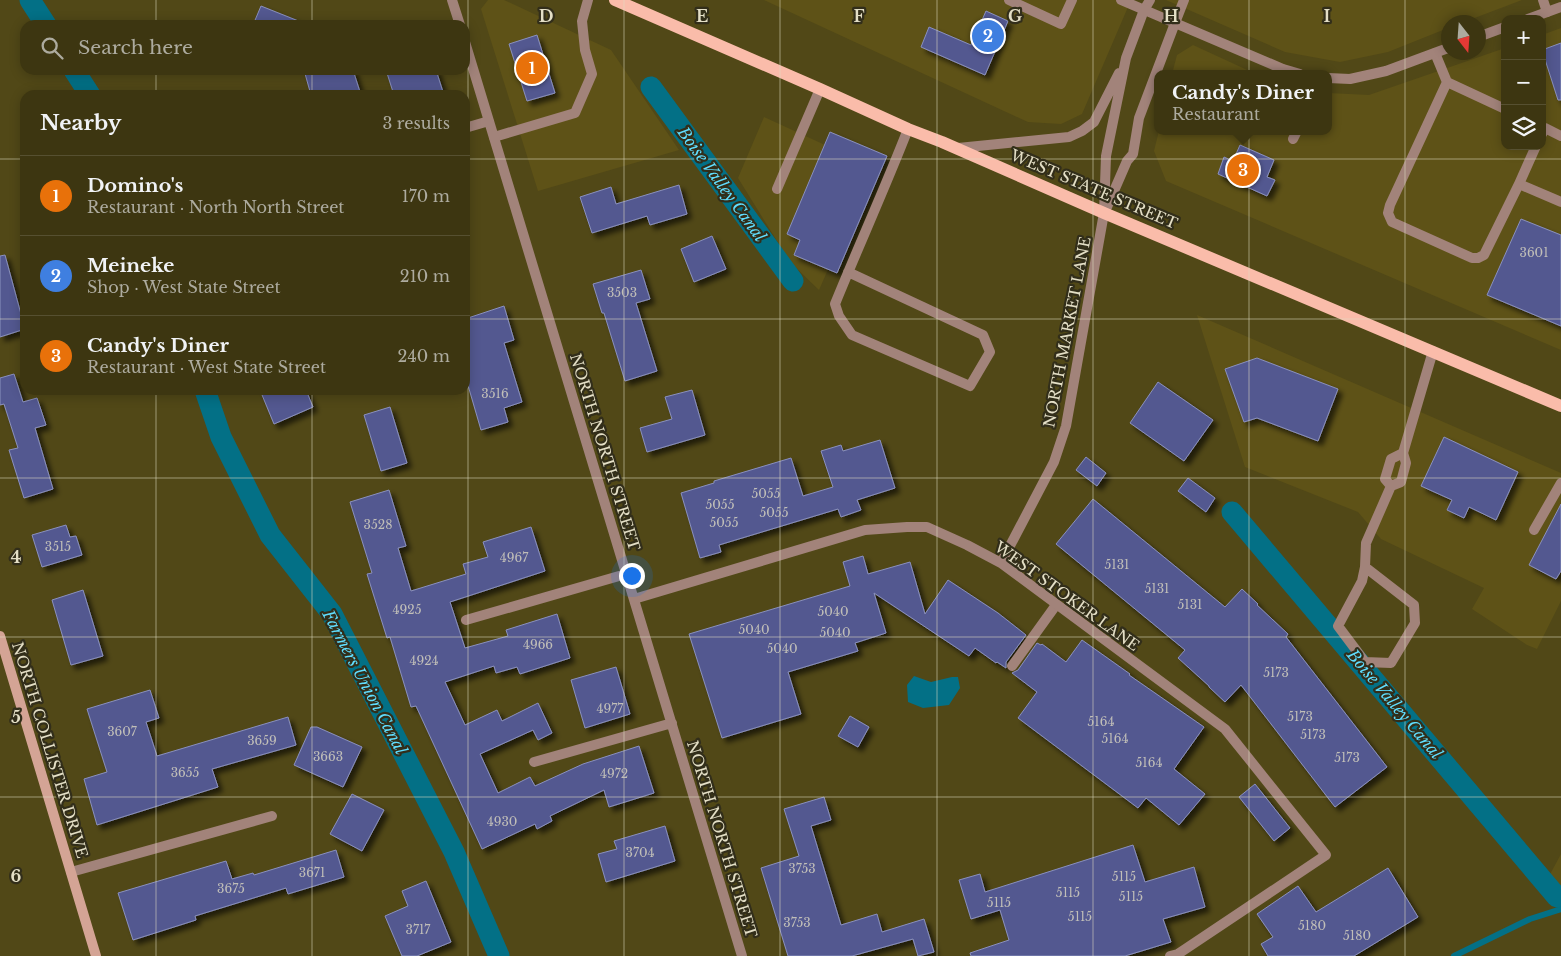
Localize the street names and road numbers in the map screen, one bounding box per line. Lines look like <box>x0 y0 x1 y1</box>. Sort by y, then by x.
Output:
street label: WEST STATE STREET <box>1007 145 1180 233</box>
street label: NORTH MARKET LANE <box>1039 235 1095 429</box>
street label: NORTH NORTH STREET <box>566 351 644 553</box>
street label: WEST STOKER LANE <box>990 536 1143 655</box>
street label: NORTH COLLISTER DRIVE <box>8 640 92 860</box>
street label: NORTH NORTH STREET <box>683 738 761 940</box>

